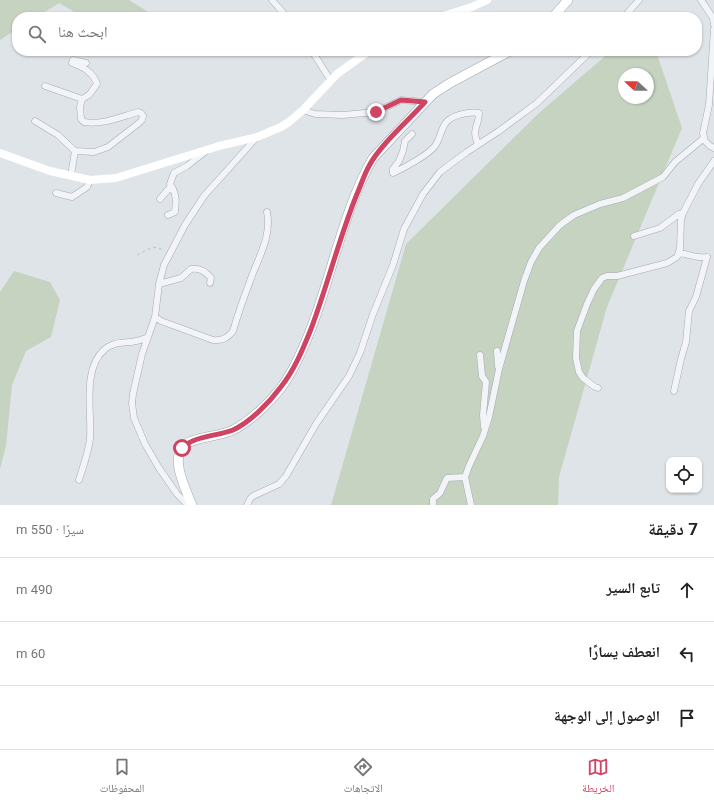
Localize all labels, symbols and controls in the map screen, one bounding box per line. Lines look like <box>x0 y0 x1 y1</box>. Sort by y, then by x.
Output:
search box <box>12 12 702 56</box>
icon: search <box>26 23 48 45</box>
text: ابحث هنا <box>58 23 107 41</box>
north arrow <box>618 68 654 104</box>
route end <box>367 103 385 121</box>
route start <box>173 439 191 457</box>
map controls <box>666 457 702 493</box>
button: locate <box>666 457 702 493</box>
text: 7 دقيقة <box>648 519 698 539</box>
text: سيرًا · 550 m <box>16 522 84 537</box>
text: تابع السير <box>606 579 660 597</box>
icon: ahead <box>676 579 698 601</box>
text: 490 m <box>16 582 53 597</box>
text: انعطف يسارًا <box>588 643 660 661</box>
icon: left <box>676 643 698 665</box>
text: 60 m <box>16 646 45 661</box>
text: الوصول إلى الوجهة <box>554 707 660 725</box>
icon: arrive <box>676 707 698 729</box>
tab: المحفوظات <box>100 756 144 799</box>
tab: الاتجاهات <box>344 756 383 799</box>
tab: الخريطة <box>582 756 614 799</box>

